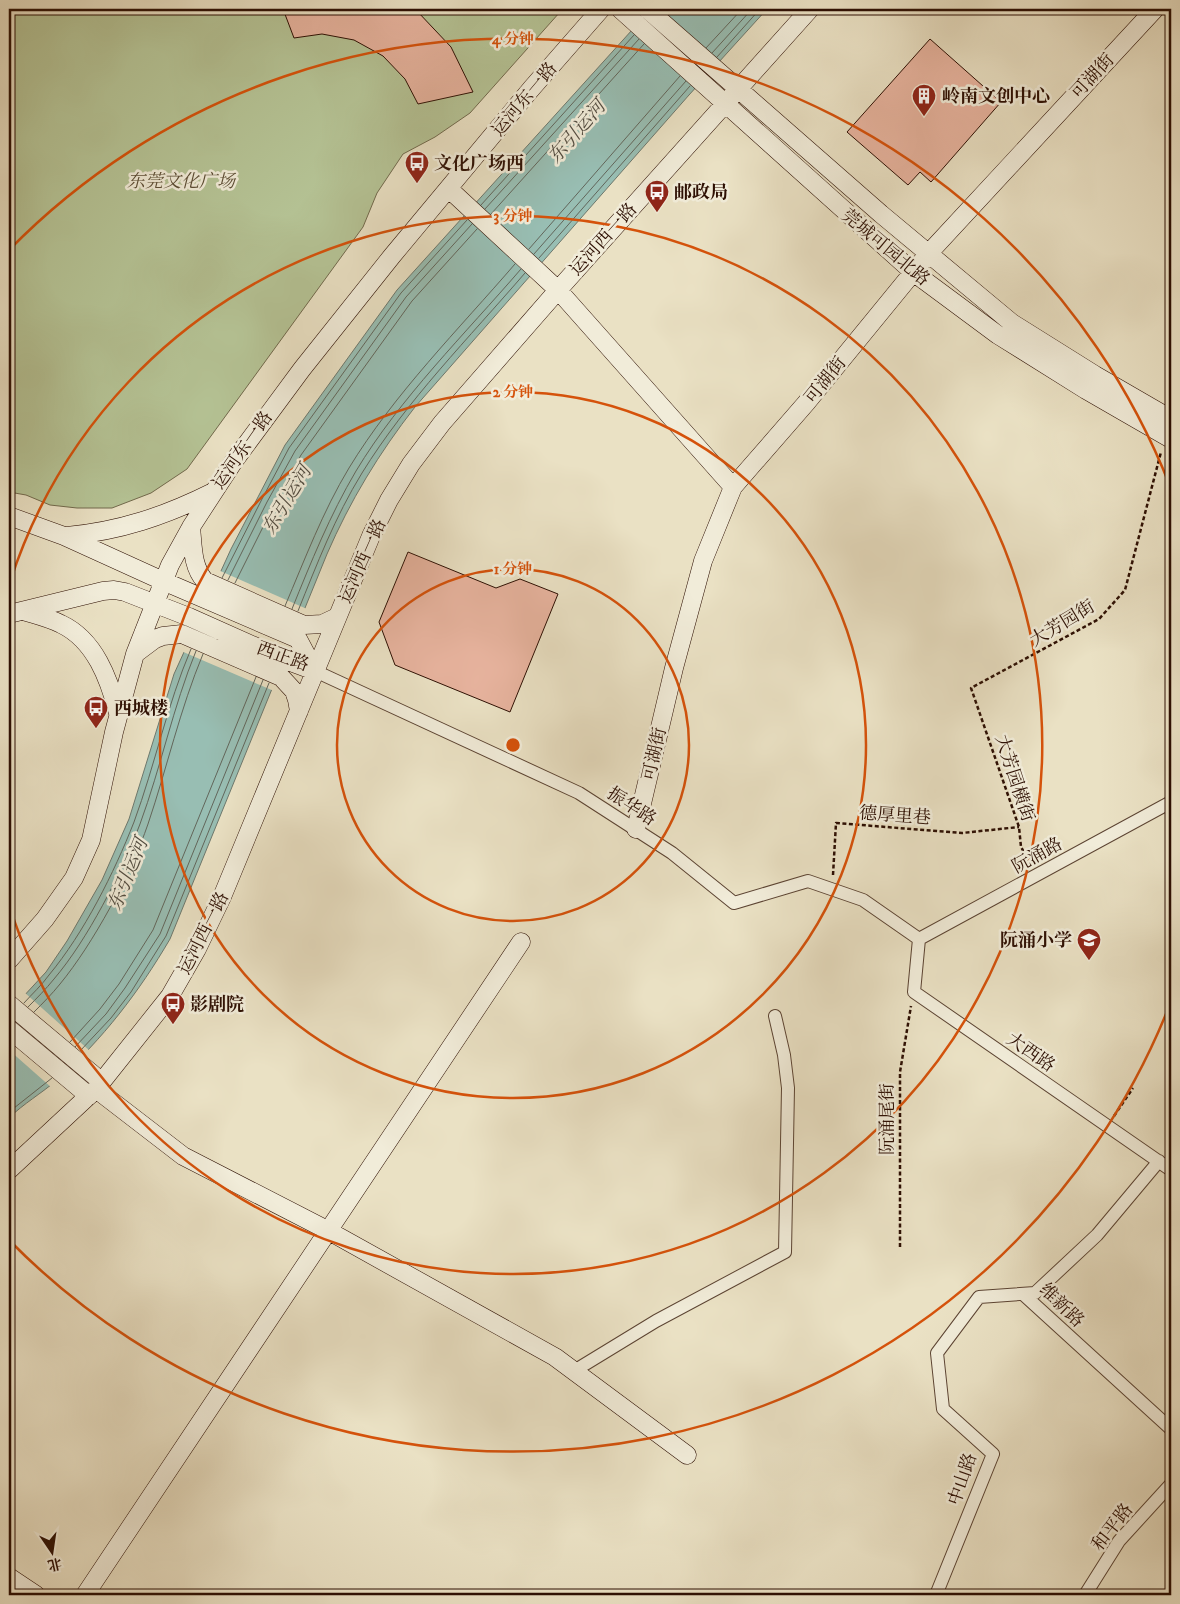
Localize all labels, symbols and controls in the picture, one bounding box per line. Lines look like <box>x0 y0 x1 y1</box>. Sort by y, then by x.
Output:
text: 4 分钟 <box>491 30 534 49</box>
street label: 可湖街 <box>1066 49 1119 104</box>
street label: 运河东一路 <box>487 58 562 141</box>
building icon: 岭南文创中心 <box>911 83 937 117</box>
place label: 岭南文创中心 <box>942 86 1050 108</box>
water label: 东引运河 <box>544 94 613 168</box>
bus stop icon: 文化广场西 <box>404 150 430 184</box>
place label: 文化广场西 <box>434 153 524 175</box>
park label: 东莞文化广场 <box>127 171 237 193</box>
bus stop icon: 邮政局 <box>644 179 670 213</box>
place label: 邮政局 <box>674 182 728 204</box>
street label: 运河西一路 <box>565 199 642 280</box>
street label: 莞城可园北路 <box>837 205 934 291</box>
text: 3 分钟 <box>494 207 532 226</box>
street label: 可湖街 <box>800 353 851 409</box>
text: 2 分钟 <box>493 383 533 402</box>
street label: 运河东一路 <box>208 407 278 494</box>
water label: 东引运河 <box>258 459 318 538</box>
street label: 运河西一路 <box>335 516 391 607</box>
text: 1 分钟 <box>494 560 532 579</box>
street label: 大芳园街 <box>1026 596 1099 652</box>
street label: 西正路 <box>254 637 312 677</box>
bus stop icon: 西城楼 <box>83 695 109 729</box>
place label: 西城楼 <box>114 698 168 720</box>
street label: 可湖街 <box>638 725 672 783</box>
street label: 大芳园横街 <box>990 732 1038 825</box>
centre of rings <box>504 736 522 754</box>
street label: 振华路 <box>603 783 660 831</box>
street label: 德厚里巷 <box>858 803 932 829</box>
water label: 东引运河 <box>103 832 154 914</box>
street label: 阮涌路 <box>1009 833 1066 879</box>
street label: 运河西一路 <box>174 888 234 979</box>
school or university icon: 阮涌小学 <box>1076 927 1102 961</box>
place label: 阮涌小学 <box>1000 930 1072 952</box>
bus stop icon: 影剧院 <box>160 991 186 1025</box>
place label: 影剧院 <box>190 994 244 1016</box>
street label: 大西路 <box>1002 1028 1059 1077</box>
street label: 阮涌尾街 <box>877 1083 899 1155</box>
street label: 维新路 <box>1034 1279 1088 1332</box>
street label: 中山路 <box>944 1450 982 1508</box>
street label: 和平路 <box>1087 1500 1138 1556</box>
north arrow <box>28 1526 78 1576</box>
text: 北 <box>46 1553 64 1574</box>

